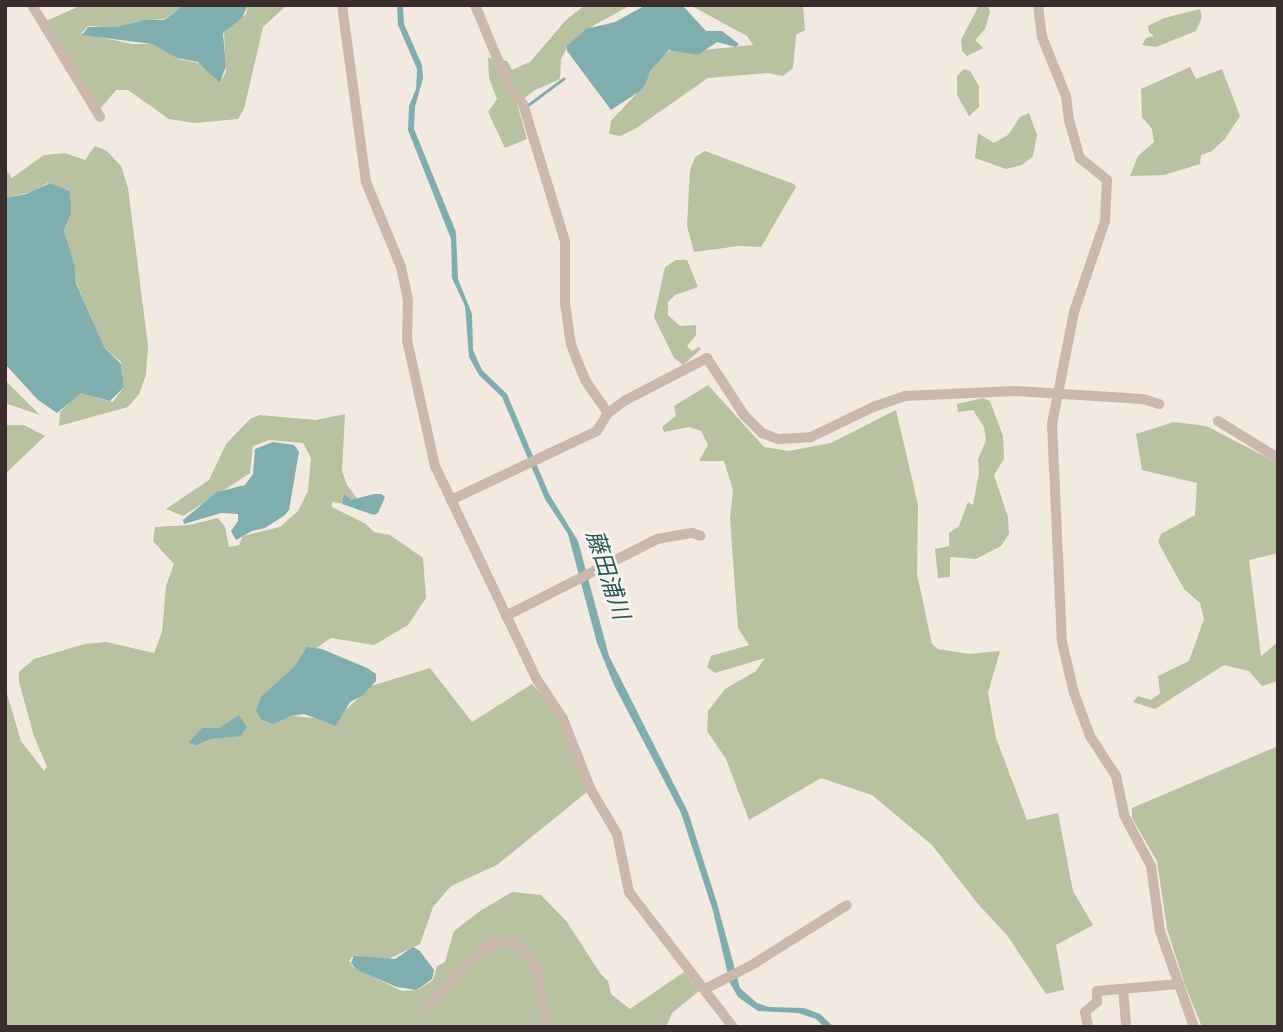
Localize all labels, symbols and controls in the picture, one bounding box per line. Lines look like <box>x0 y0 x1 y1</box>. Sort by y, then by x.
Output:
water label: 藤田浦川 <box>580 527 634 623</box>

